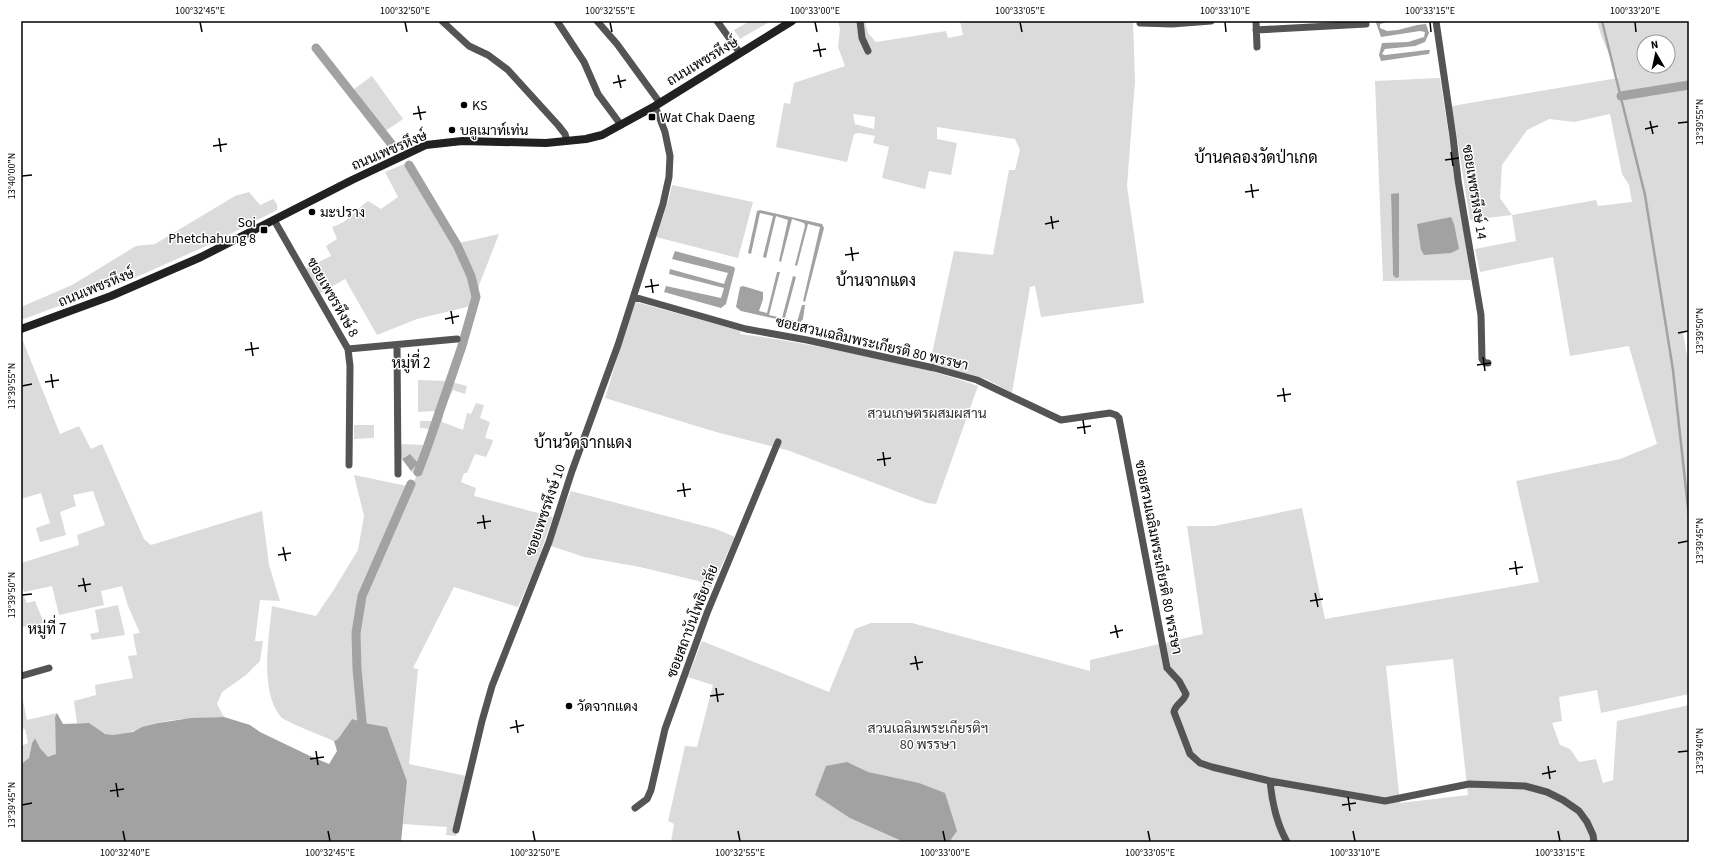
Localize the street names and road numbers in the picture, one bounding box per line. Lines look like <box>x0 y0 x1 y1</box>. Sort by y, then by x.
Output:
street label: ถนนเพชรหึงษ์ <box>663 32 743 91</box>
street label: ถนนเพชรหึงษ์ <box>348 126 431 176</box>
street label: ซอยเพชรหึงษ์ 14 <box>1457 143 1491 241</box>
street label: ซอยเพชรหึงษ์ 8 <box>301 254 363 341</box>
street label: ถนนเพชรหึงษ์ <box>55 263 138 312</box>
street label: ซอยสวนเฉลิมพระเกียรติ 80 พรรษา <box>773 312 970 376</box>
street label: ซอยสวนเฉลิมพระเกียรติ 80 พรรษา <box>1129 458 1187 656</box>
street label: ซอยเพชรหึงษ์ 10 <box>521 462 571 559</box>
street label: ซอยสถาบันโพธิยาลัย <box>662 562 724 681</box>

